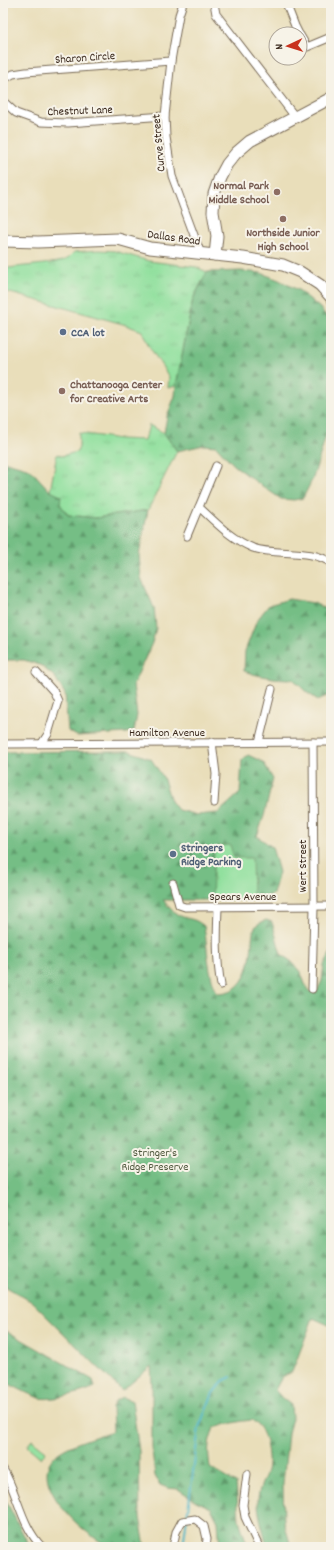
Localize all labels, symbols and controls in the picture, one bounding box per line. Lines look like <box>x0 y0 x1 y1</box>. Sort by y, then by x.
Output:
north arrow <box>268 26 308 66</box>
text: N <box>272 43 288 50</box>
street label: Sharon Circle <box>55 48 116 69</box>
street label: Chestnut Lane <box>47 102 113 121</box>
street label: Curve Street <box>148 113 170 172</box>
place label: Normal Park Middle School <box>208 178 269 209</box>
marker: Normal Park Middle School <box>272 187 282 197</box>
marker: Northside Junior High School <box>278 214 288 224</box>
place label: Northside Junior High School <box>246 225 320 256</box>
street label: Dallas Road <box>146 226 201 251</box>
place label: CCA lot <box>71 325 105 342</box>
marker: CCA lot <box>58 327 68 337</box>
place label: Chattanooga Center for Creative Arts <box>69 377 163 408</box>
marker: Chattanooga Center for Creative Arts <box>57 386 67 396</box>
street label: Hamilton Avenue <box>129 725 205 742</box>
street label: Wert Street <box>295 839 312 892</box>
place label: Stringers Ridge Parking <box>181 840 241 871</box>
marker: Stringers Ridge Parking <box>168 849 178 859</box>
street label: Spears Avenue <box>210 889 276 906</box>
park label: Stringer's Ridge Preserve <box>121 1145 189 1176</box>

